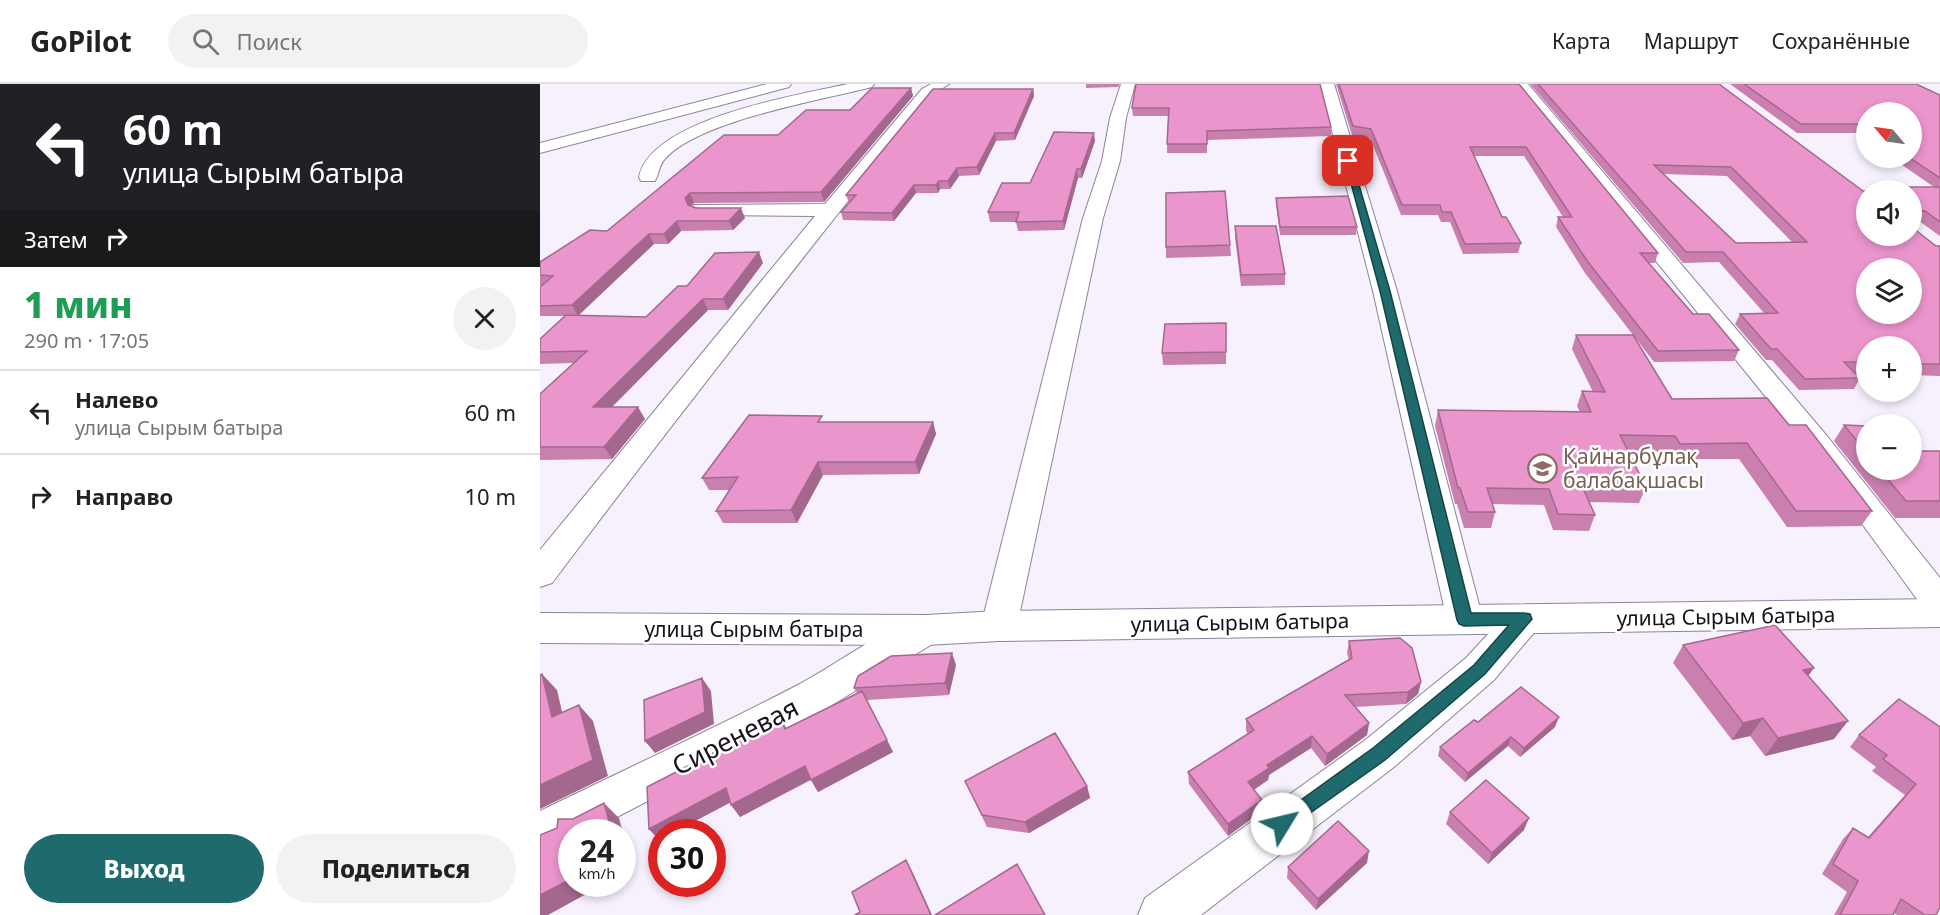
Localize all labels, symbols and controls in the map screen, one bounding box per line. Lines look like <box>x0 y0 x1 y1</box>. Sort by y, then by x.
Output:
search box <box>168 14 588 68</box>
text: GoPilot <box>30 22 132 60</box>
icon: search <box>189 25 222 58</box>
text: Поиск <box>237 26 302 56</box>
text: Карта <box>1552 27 1611 55</box>
text: Маршрут <box>1644 27 1739 55</box>
text: Сохранённые <box>1772 27 1910 55</box>
text: 60 m <box>123 100 223 157</box>
north arrow <box>1856 102 1922 168</box>
map controls <box>1856 102 1922 480</box>
icon: left <box>24 108 102 186</box>
pin <box>1322 135 1373 186</box>
icon: arrive <box>1331 144 1364 177</box>
text: улица Сырым батыра <box>123 154 404 191</box>
button: sound <box>1856 180 1922 246</box>
icon: right <box>100 222 133 255</box>
text: Затем <box>24 224 88 254</box>
button: layers <box>1856 258 1922 324</box>
text: 1 мин <box>24 280 133 329</box>
button: close <box>453 287 516 350</box>
text: 290 m · 17:05 <box>24 327 149 354</box>
button: + <box>1856 336 1922 402</box>
text: Налево <box>75 384 158 414</box>
icon: left <box>24 396 57 429</box>
text: 60 m <box>465 397 516 427</box>
text: улица Сырым батыра <box>75 414 283 441</box>
button: − <box>1856 414 1922 480</box>
place label: Қайнарбұлақ балабақшасы <box>1563 442 1704 494</box>
school or university icon: Қайнарбұлақ балабақшасы <box>1526 452 1558 484</box>
icon: right <box>24 480 57 513</box>
text: Направо <box>75 481 173 511</box>
text: 10 m <box>465 481 516 511</box>
street label: улица Сырым батыра <box>1616 600 1836 632</box>
street label: улица Сырым батыра <box>1130 606 1350 638</box>
street label: улица Сырым батыра <box>645 615 863 643</box>
street label: Сиреневая <box>666 689 804 783</box>
position arrow <box>1250 792 1314 856</box>
speed limit sign: 30 <box>648 819 726 897</box>
text: 24 <box>580 830 614 871</box>
button: Выход <box>24 834 264 903</box>
button: Поделиться <box>276 834 516 903</box>
text: km/h <box>579 863 615 883</box>

